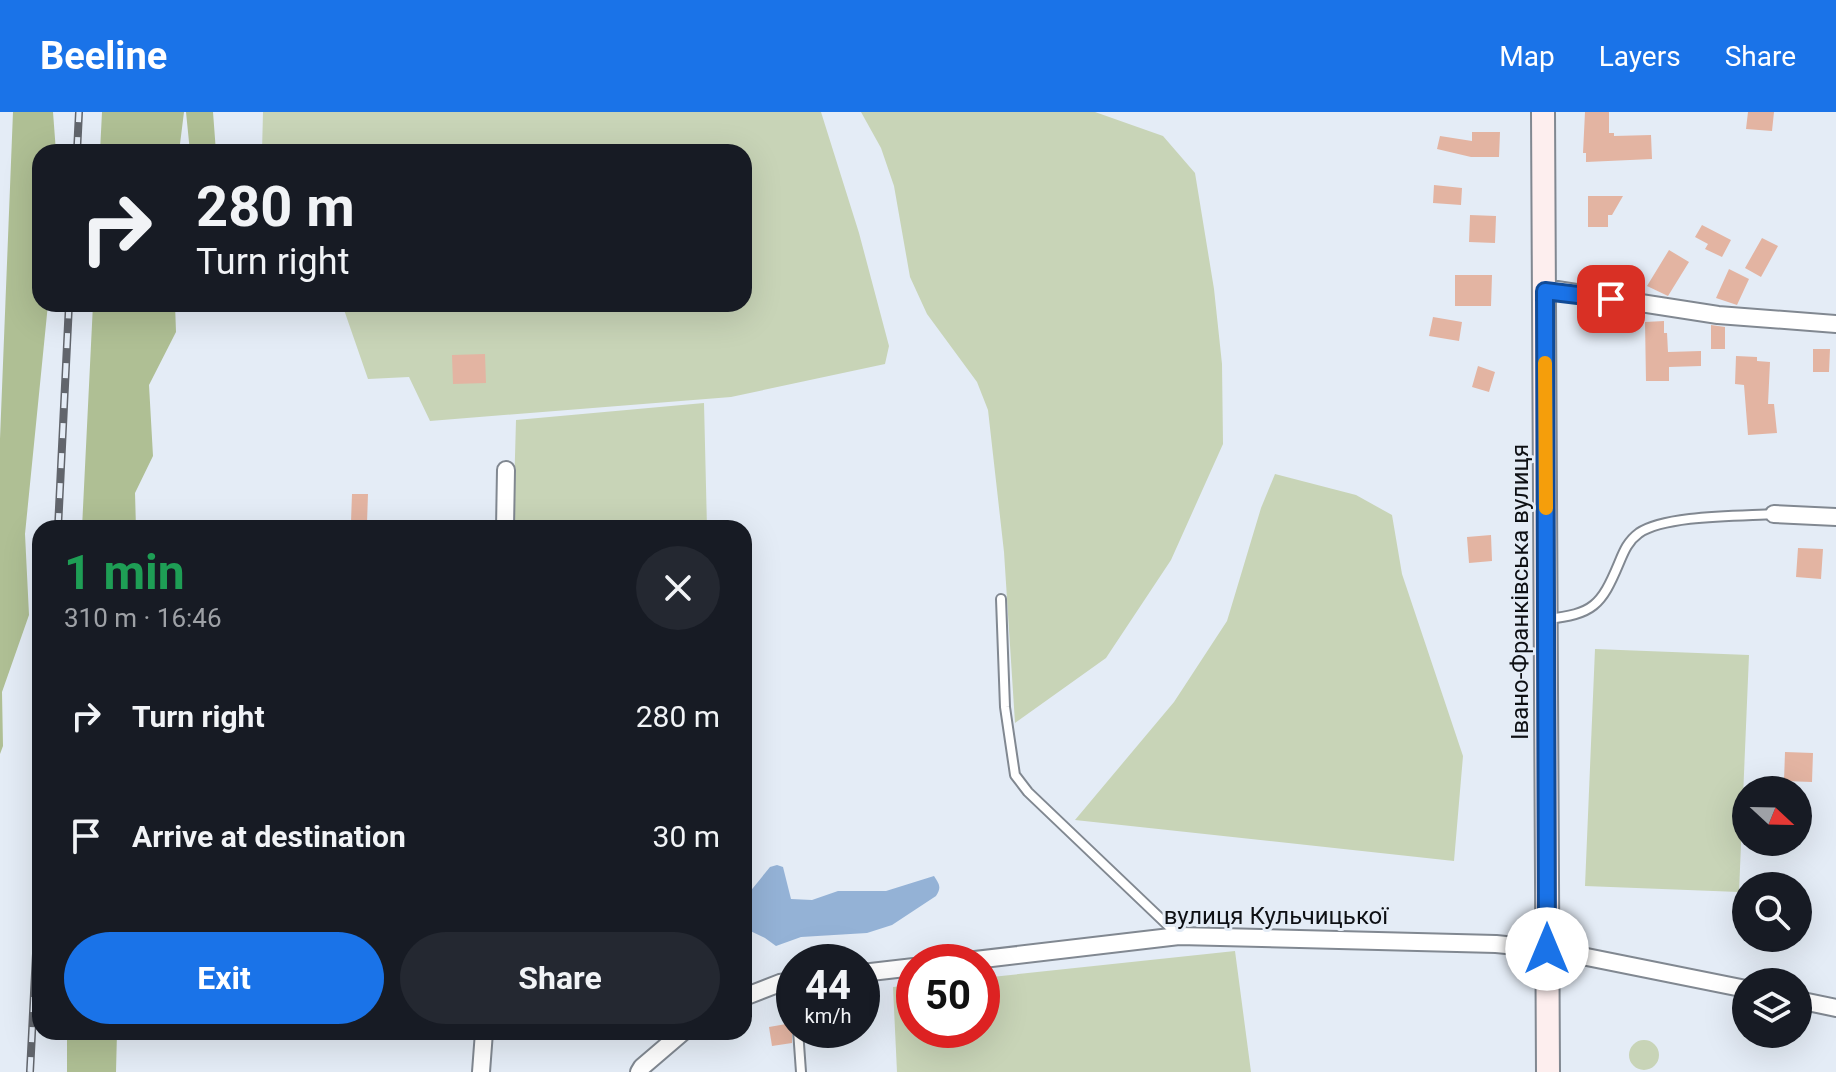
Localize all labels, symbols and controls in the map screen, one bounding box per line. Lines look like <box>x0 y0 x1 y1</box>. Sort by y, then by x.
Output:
text: Beeline <box>40 34 167 78</box>
text: Map <box>1499 40 1555 73</box>
text: Layers <box>1599 40 1681 73</box>
text: Share <box>1725 40 1796 73</box>
text: 280 m <box>196 174 355 240</box>
icon: right <box>64 176 168 280</box>
text: Turn right <box>196 241 349 283</box>
pin <box>1577 265 1645 333</box>
icon: arrive <box>1589 277 1633 321</box>
street label: Івано-Франківська вулиця <box>1506 444 1534 740</box>
text: 1 min <box>64 544 185 601</box>
button: close <box>636 546 720 630</box>
text: 310 m · 16:46 <box>64 603 222 633</box>
icon: right <box>64 694 108 738</box>
text: Turn right <box>132 699 265 734</box>
text: 280 m <box>636 699 720 734</box>
north arrow <box>1732 776 1812 856</box>
map controls <box>1732 776 1812 1048</box>
icon: arrive <box>64 814 108 858</box>
text: Arrive at destination <box>132 819 406 854</box>
text: 30 m <box>653 819 720 854</box>
button: search <box>1732 872 1812 952</box>
street label: вулиця Кульчицької <box>1164 902 1389 930</box>
position arrow <box>1505 907 1589 991</box>
button: Exit <box>64 932 384 1024</box>
button: Share <box>400 932 720 1024</box>
speed limit sign: 50 <box>896 944 1000 1048</box>
text: 44 <box>805 962 851 1009</box>
button: layers <box>1732 968 1812 1048</box>
text: km/h <box>805 1004 851 1028</box>

